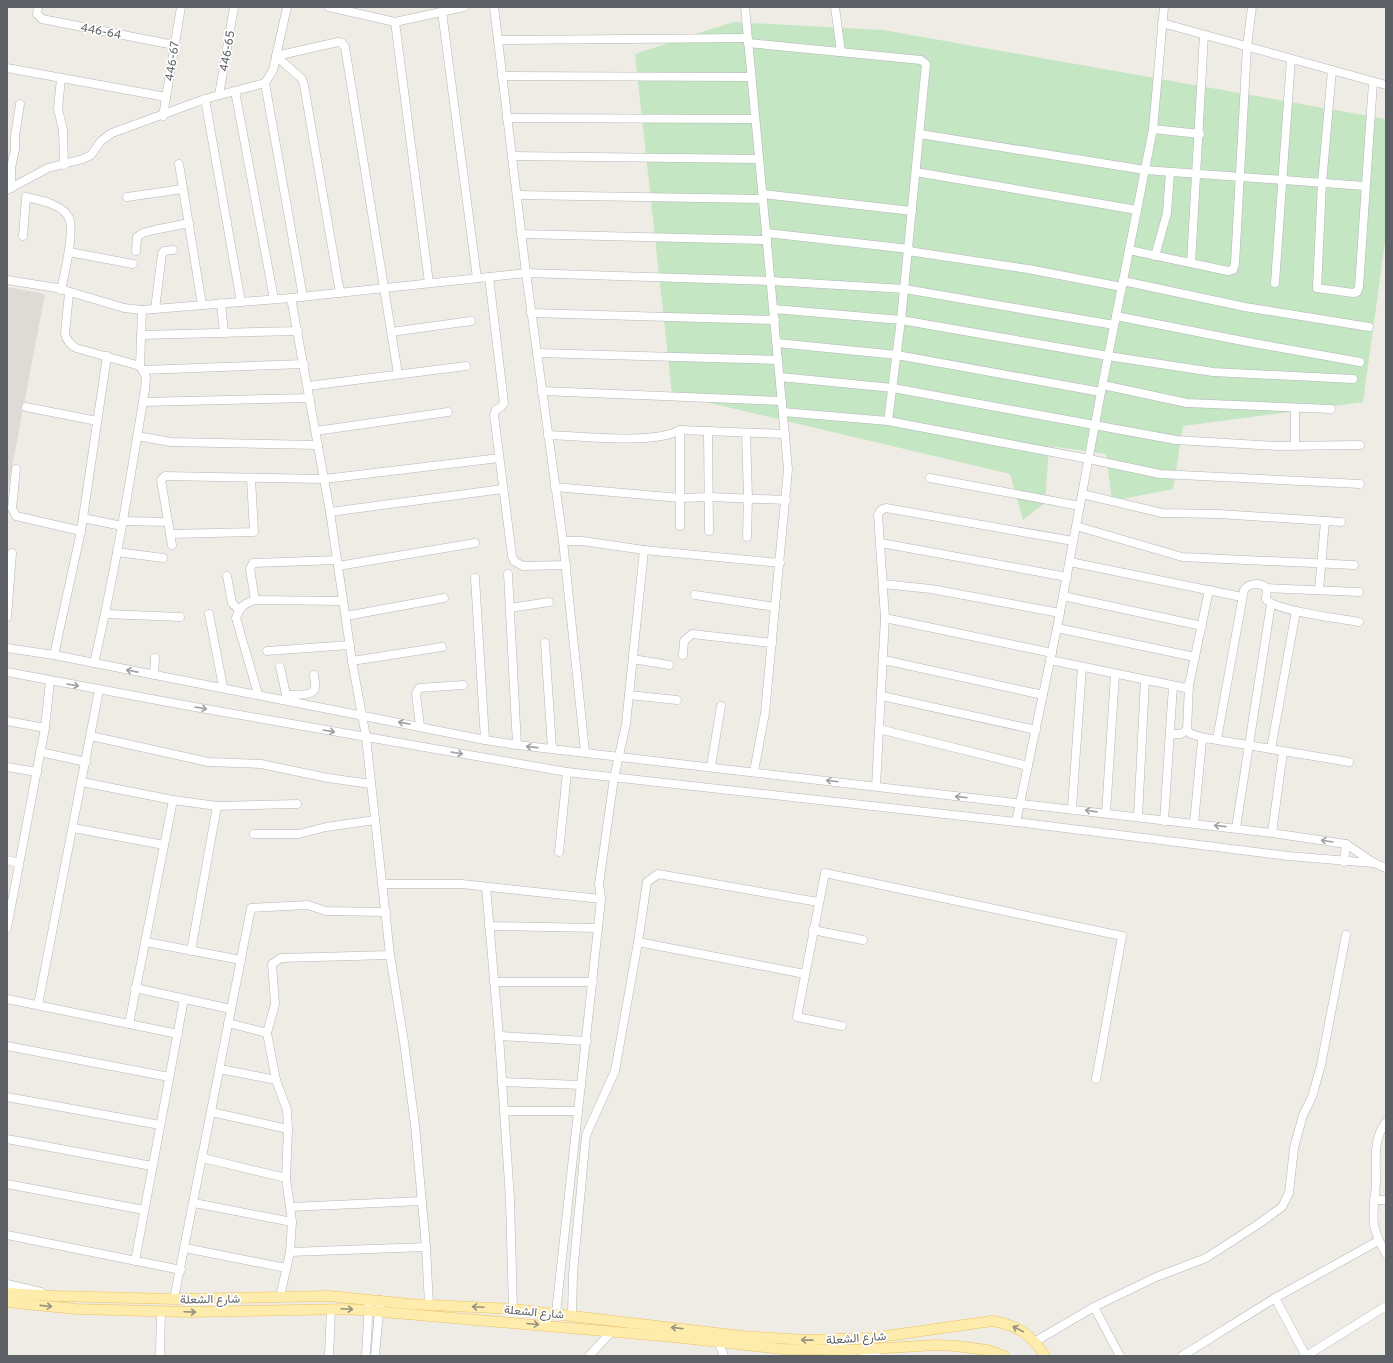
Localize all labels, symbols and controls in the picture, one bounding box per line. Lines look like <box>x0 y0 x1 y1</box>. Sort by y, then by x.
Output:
street label: 446-64 <box>79 20 123 44</box>
street label: 446-65 <box>217 29 239 73</box>
street label: 446-67 <box>162 40 184 82</box>
one-way arrow <box>126 667 139 675</box>
one-way arrow <box>66 681 79 689</box>
one-way arrow <box>194 704 207 712</box>
one-way arrow <box>398 719 411 727</box>
one-way arrow <box>322 727 335 735</box>
one-way arrow <box>526 743 539 750</box>
one-way arrow <box>450 749 463 757</box>
one-way arrow <box>826 777 839 785</box>
one-way arrow <box>955 793 968 801</box>
one-way arrow <box>1084 807 1097 815</box>
one-way arrow <box>1214 823 1227 830</box>
one-way arrow <box>1321 837 1334 845</box>
street label: شارع الشعلة <box>180 1291 240 1309</box>
one-way arrow <box>39 1302 52 1310</box>
street label: شارع الشعلة <box>503 1302 565 1324</box>
one-way arrow <box>472 1304 485 1311</box>
one-way arrow <box>340 1305 353 1313</box>
one-way arrow <box>183 1308 196 1316</box>
one-way arrow <box>526 1320 539 1328</box>
one-way arrow <box>671 1324 684 1332</box>
one-way arrow <box>1012 1325 1024 1332</box>
street label: شارع الشعلة <box>825 1329 887 1349</box>
one-way arrow <box>801 1336 814 1344</box>

